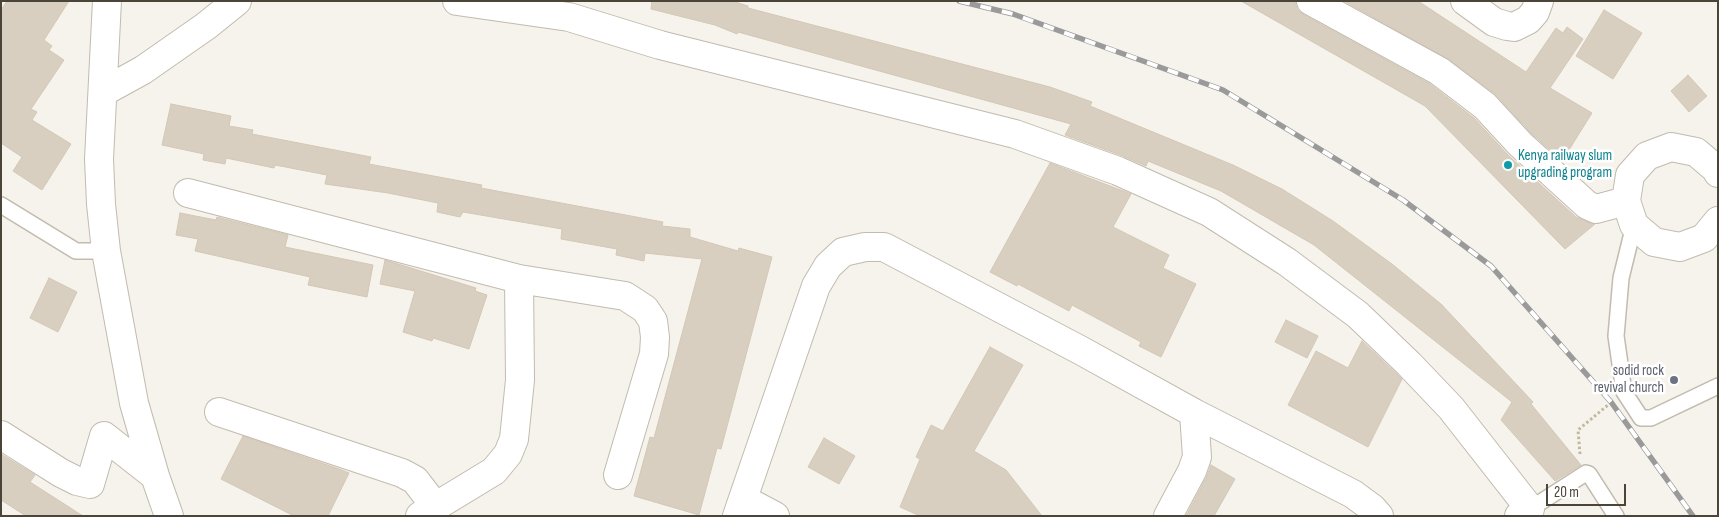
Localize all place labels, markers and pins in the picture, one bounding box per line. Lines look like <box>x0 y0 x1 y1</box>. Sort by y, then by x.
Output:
place label: Kenya railway slum upgrading program <box>1518 147 1612 182</box>
marker: Kenya railway slum upgrading program <box>1502 159 1514 171</box>
place label: sodid rock revival church <box>1594 362 1664 397</box>
marker: sodid rock revival church <box>1668 374 1680 386</box>

